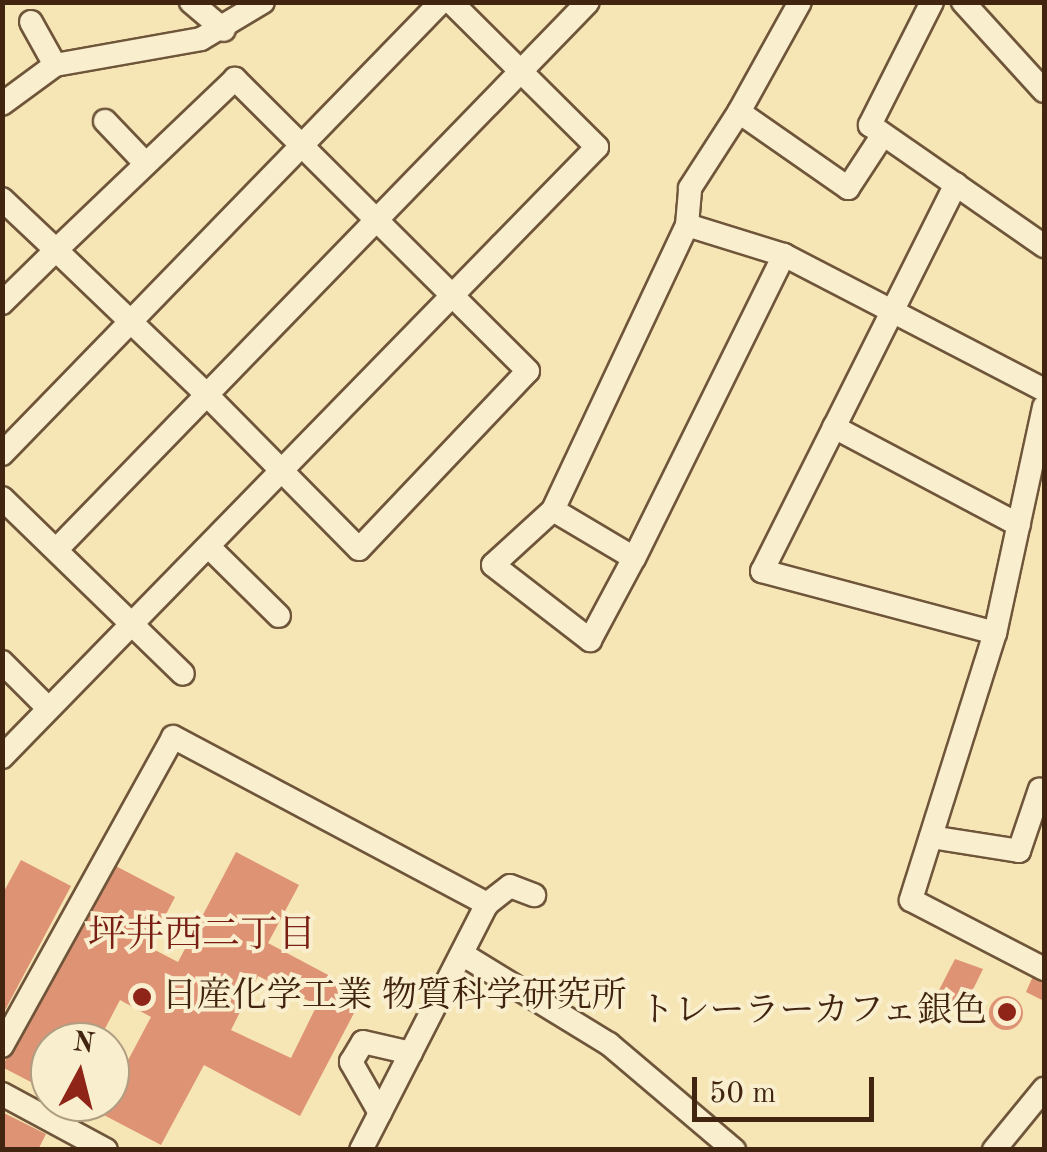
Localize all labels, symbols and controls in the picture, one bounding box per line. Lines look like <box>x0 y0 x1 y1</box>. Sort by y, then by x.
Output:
district label: 坪井西二丁目 <box>88 914 316 960</box>
place label: 日産化学工業 物質科学研究所 <box>162 976 627 1018</box>
marker: 日産化学工業 物質科学研究所 <box>131 986 153 1008</box>
place label: トレーラーカフェ銀色 <box>637 991 987 1033</box>
marker: トレーラーカフェ銀色 <box>996 1001 1018 1023</box>
north arrow <box>30 1022 130 1122</box>
text: N <box>71 1029 96 1059</box>
scale bar <box>697 1057 880 1119</box>
text: 50 m <box>709 1079 776 1109</box>

